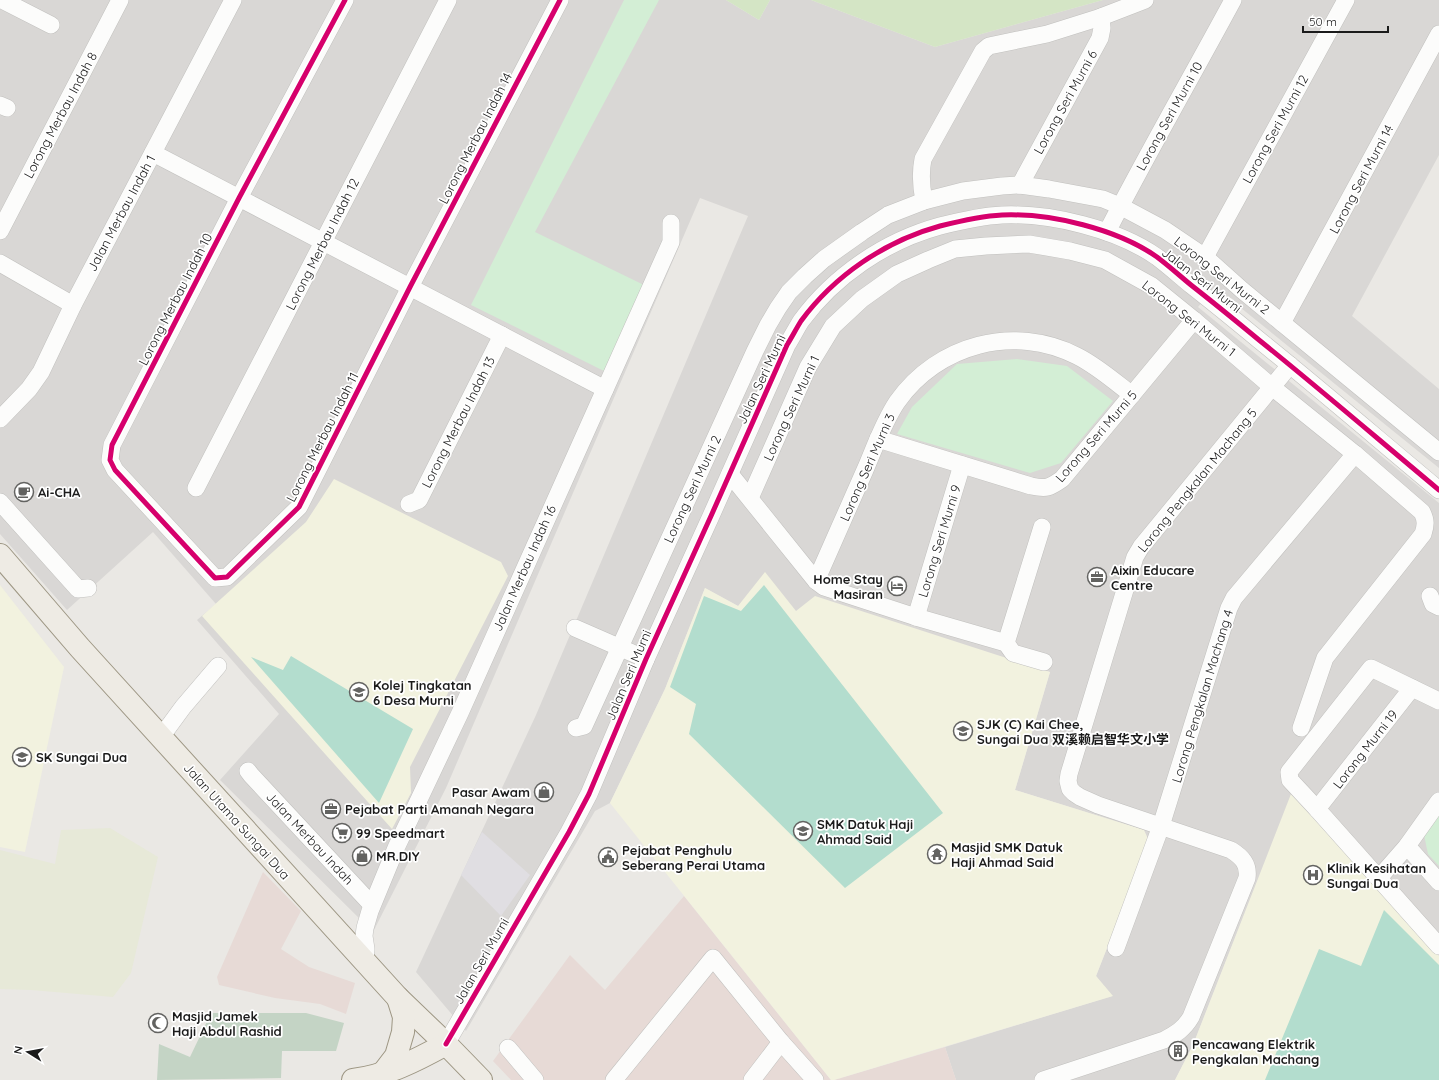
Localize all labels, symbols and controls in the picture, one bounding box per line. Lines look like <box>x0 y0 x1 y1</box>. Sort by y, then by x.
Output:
scale bar <box>1303 8 1388 34</box>
text: 50 m <box>1309 14 1337 29</box>
street label: Lorong Seri Murni 6 <box>1030 47 1100 157</box>
street label: Lorong Merbau Indah 8 <box>20 49 100 181</box>
street label: Lorong Seri Murni 10 <box>1132 59 1206 173</box>
street label: Lorong Merbau Indah 14 <box>435 70 515 206</box>
street label: Lorong Seri Murni 12 <box>1239 72 1311 186</box>
street label: Lorong Seri Murni 14 <box>1326 122 1397 236</box>
street label: Jalan Merbau Indah 1 <box>84 152 158 274</box>
street label: Lorong Merbau Indah 12 <box>282 175 362 313</box>
street label: Lorong Merbau Indah 10 <box>135 230 215 368</box>
street label: Lorong Seri Murni 2 <box>1171 233 1273 317</box>
street label: Jalan Seri Murni <box>1159 244 1245 316</box>
street label: Lorong Seri Murni 1 <box>1139 277 1239 359</box>
street label: Jalan Seri Murni <box>733 332 789 426</box>
street label: Lorong Merbau Indah 13 <box>418 353 498 490</box>
street label: Lorong Seri Murni 1 <box>760 353 822 463</box>
street label: Lorong Merbau Indah 11 <box>282 370 362 504</box>
street label: Lorong Seri Murni 5 <box>1052 387 1140 485</box>
street label: Lorong Pengkalan Machang 5 <box>1134 405 1260 555</box>
street label: Lorong Seri Murni 3 <box>836 410 898 523</box>
street label: Lorong Seri Murni 2 <box>660 433 724 545</box>
cafe icon: Ai-CHA <box>13 481 35 503</box>
street label: Lorong Seri Murni 9 <box>914 483 964 599</box>
place label: Ai-CHA <box>38 484 81 500</box>
street label: Jalan Merbau Indah 16 <box>489 503 559 633</box>
place label: Aixin Educare Centre <box>1111 562 1195 593</box>
office icon: Aixin Educare Centre <box>1086 566 1108 588</box>
place label: Home Stay Masiran <box>813 571 883 602</box>
hotel icon: Home Stay Masiran <box>886 575 908 597</box>
street label: Lorong Pengkalan Machang 4 <box>1168 607 1236 785</box>
street label: Jalan Seri Murni <box>602 627 654 723</box>
place label: Kolej Tingkatan 6 Desa Murni <box>373 677 472 708</box>
school or university icon: Kolej Tingkatan 6 Desa Murni <box>348 681 370 703</box>
street label: Lorong Murni 19 <box>1329 706 1401 792</box>
place label: SJK (C) Kai Chee, Sungai Dua 双溪赖启智华文小学 <box>977 716 1169 747</box>
school or university icon: SJK (C) Kai Chee, Sungai Dua 双溪赖启智华文小学 <box>952 720 974 742</box>
school or university icon: SK Sungai Dua <box>11 746 33 768</box>
place label: SK Sungai Dua <box>36 749 127 765</box>
street label: Jalan Utama Sungai Dua <box>180 759 294 883</box>
shop icon: Pasar Awam <box>533 781 555 803</box>
place label: Pasar Awam <box>452 784 530 800</box>
street label: Jalan Merbau Indah <box>263 788 357 888</box>
office icon: Pejabat Parti Amanah Negara <box>320 798 342 820</box>
place label: Pejabat Parti Amanah Negara <box>345 801 534 817</box>
place label: SMK Datuk Haji Ahmad Said <box>817 816 913 847</box>
school or university icon: SMK Datuk Haji Ahmad Said <box>792 820 814 842</box>
supermarket icon: 99 Speedmart <box>331 822 353 844</box>
place label: 99 Speedmart <box>356 825 445 841</box>
place label: Masjid SMK Datuk Haji Ahmad Said <box>951 839 1063 870</box>
place label: Pejabat Penghulu Seberang Perai Utama <box>622 842 765 873</box>
temple icon: Masjid SMK Datuk Haji Ahmad Said <box>926 843 948 865</box>
shop icon: MR.DIY <box>351 845 373 867</box>
public building icon: Pejabat Penghulu Seberang Perai Utama <box>597 846 619 868</box>
place label: MR.DIY <box>376 848 420 864</box>
place label: Klinik Kesihatan Sungai Dua <box>1327 860 1426 891</box>
hospital icon: Klinik Kesihatan Sungai Dua <box>1302 864 1324 886</box>
street label: Jalan Seri Murni <box>450 915 512 1007</box>
place label: Masjid Jamek Haji Abdul Rashid <box>172 1008 282 1039</box>
mosque icon: Masjid Jamek Haji Abdul Rashid <box>147 1012 169 1034</box>
north arrow <box>8 1032 48 1072</box>
place label: Pencawang Elektrik Pengkalan Machang <box>1192 1036 1319 1067</box>
building icon: Pencawang Elektrik Pengkalan Machang <box>1167 1040 1189 1062</box>
text: N <box>11 1045 26 1055</box>

